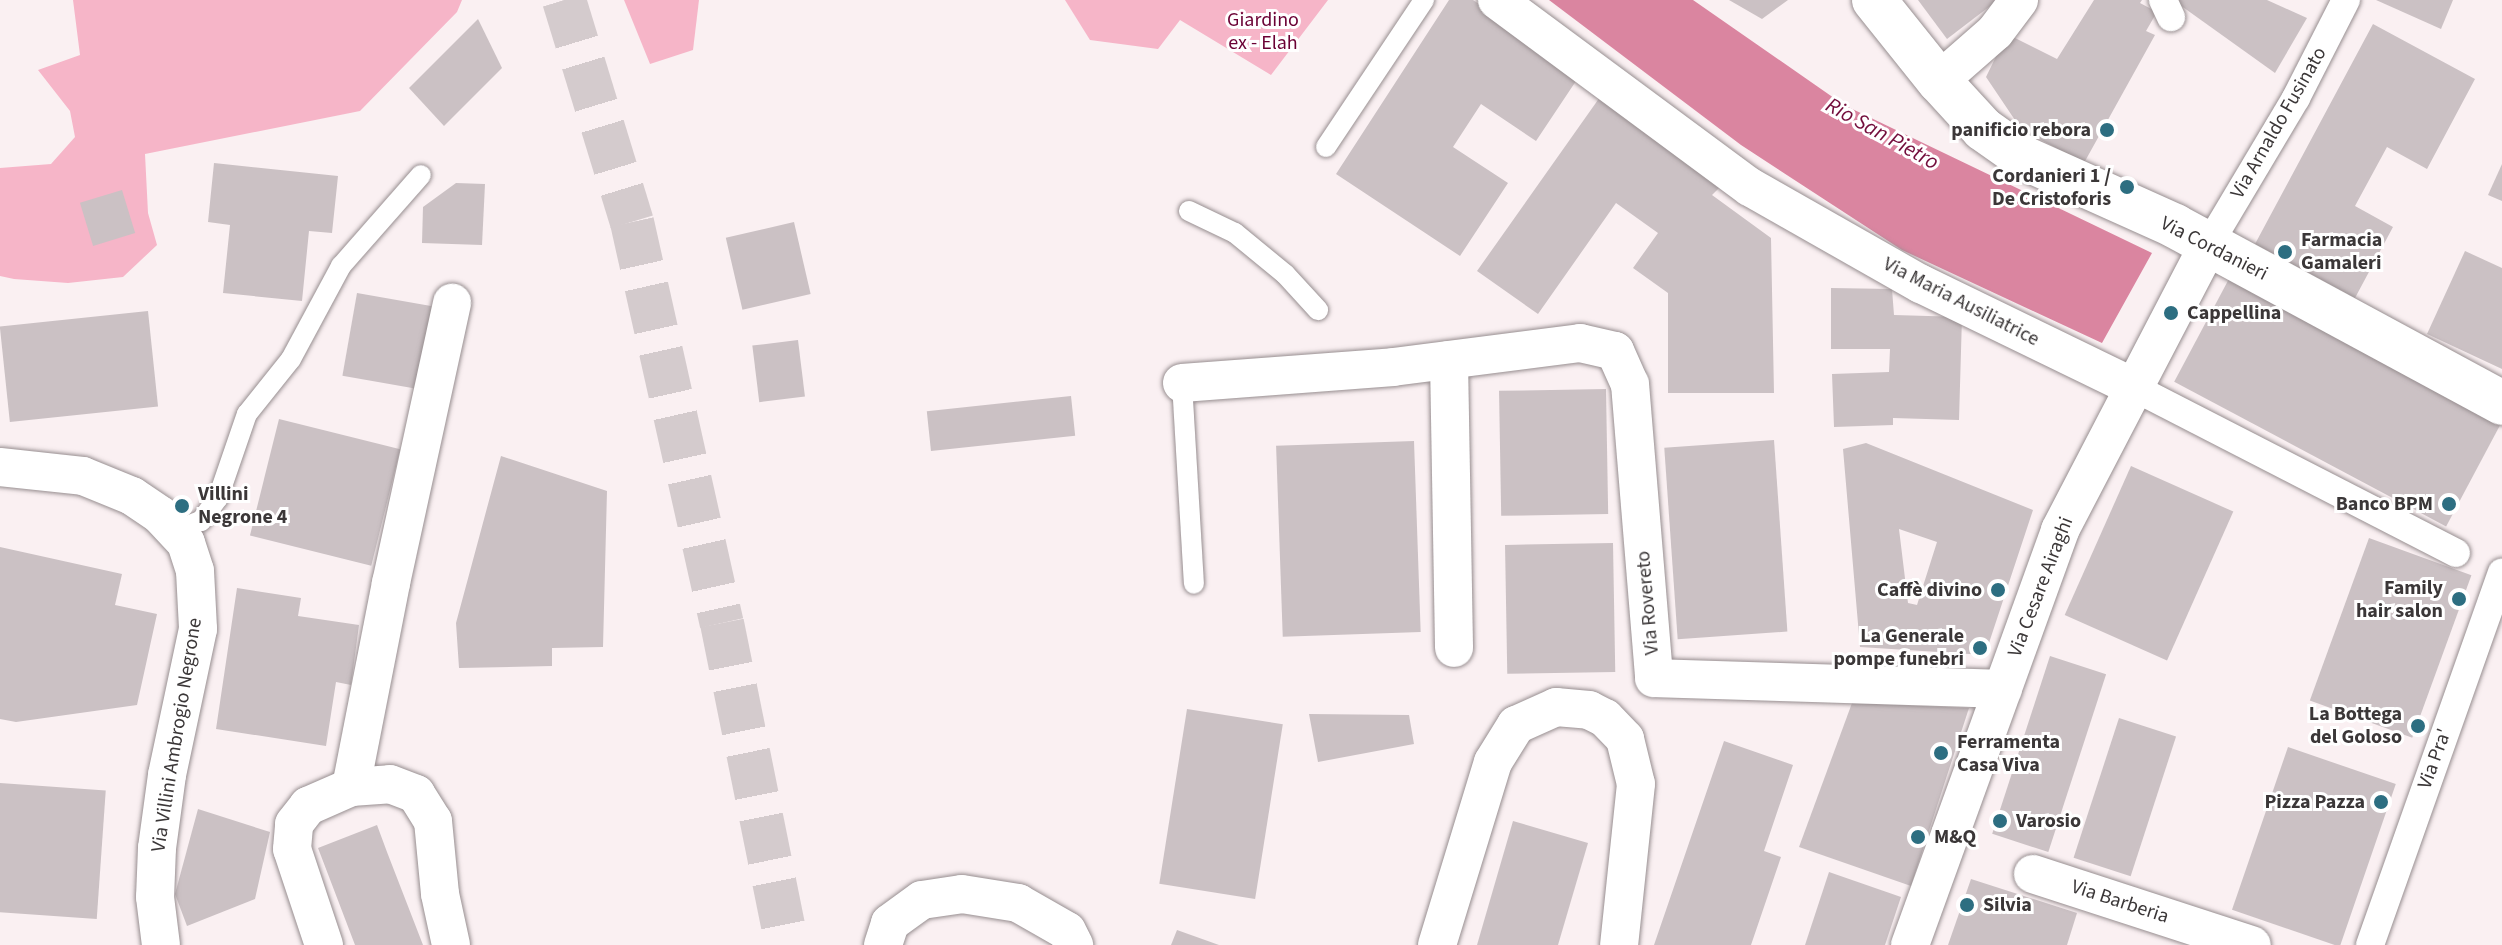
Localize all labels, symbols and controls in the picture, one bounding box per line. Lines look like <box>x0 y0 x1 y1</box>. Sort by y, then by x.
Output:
park label: Giardino ex - Elah <box>1227 9 1299 56</box>
street label: Via Arnaldo Fusinato <box>2226 43 2332 203</box>
water label: Rio San Pietro <box>1821 92 1943 176</box>
place label: panificio rebora <box>1951 118 2091 142</box>
marker: panificio rebora <box>2098 121 2116 139</box>
place label: Cordanieri 1 / De Cristoforis <box>1992 164 2111 211</box>
marker: Cordanieri 1 / De Cristoforis <box>2118 178 2136 196</box>
street label: Via Cordanieri <box>2156 212 2272 286</box>
place label: Farmacia Gamaleri <box>2301 228 2382 275</box>
marker: Farmacia Gamaleri <box>2276 243 2294 261</box>
street label: Via Maria Ausiliatrice <box>1879 252 2043 352</box>
place label: Cappellina <box>2187 301 2281 325</box>
marker: Cappellina <box>2162 304 2180 322</box>
place label: Villini Negrone 4 <box>198 482 287 529</box>
place label: Banco BPM <box>2336 492 2433 516</box>
marker: Banco BPM <box>2440 495 2458 513</box>
marker: Villini Negrone 4 <box>173 497 191 515</box>
street label: Via Cesare Airaghi <box>2003 514 2079 660</box>
street label: Via Rovereto <box>1632 550 1664 656</box>
place label: Family hair salon <box>2356 576 2443 623</box>
place label: Caffè divino <box>1877 578 1982 602</box>
marker: Caffè divino <box>1989 581 2007 599</box>
marker: Family hair salon <box>2450 590 2468 608</box>
street label: Via Villini Ambrogio Negrone <box>147 616 207 854</box>
place label: La Generale pompe funebri <box>1834 624 1964 671</box>
marker: La Generale pompe funebri <box>1971 639 1989 657</box>
place label: La Bottega del Goloso <box>2309 702 2402 749</box>
marker: La Bottega del Goloso <box>2409 717 2427 735</box>
street label: Via Pra' <box>2413 726 2457 792</box>
place label: Ferramenta Casa Viva <box>1957 730 2060 777</box>
marker: Ferramenta Casa Viva <box>1932 744 1950 762</box>
place label: Pizza Pazza <box>2264 790 2365 814</box>
marker: Pizza Pazza <box>2372 793 2390 811</box>
place label: Varosio <box>2016 809 2081 833</box>
marker: Varosio <box>1991 812 2009 830</box>
place label: M&Q <box>1934 825 1976 849</box>
marker: M&Q <box>1909 828 1927 846</box>
street label: Via Barberia <box>2068 875 2172 929</box>
place label: Silvia <box>1983 893 2032 917</box>
marker: Silvia <box>1958 896 1976 914</box>

